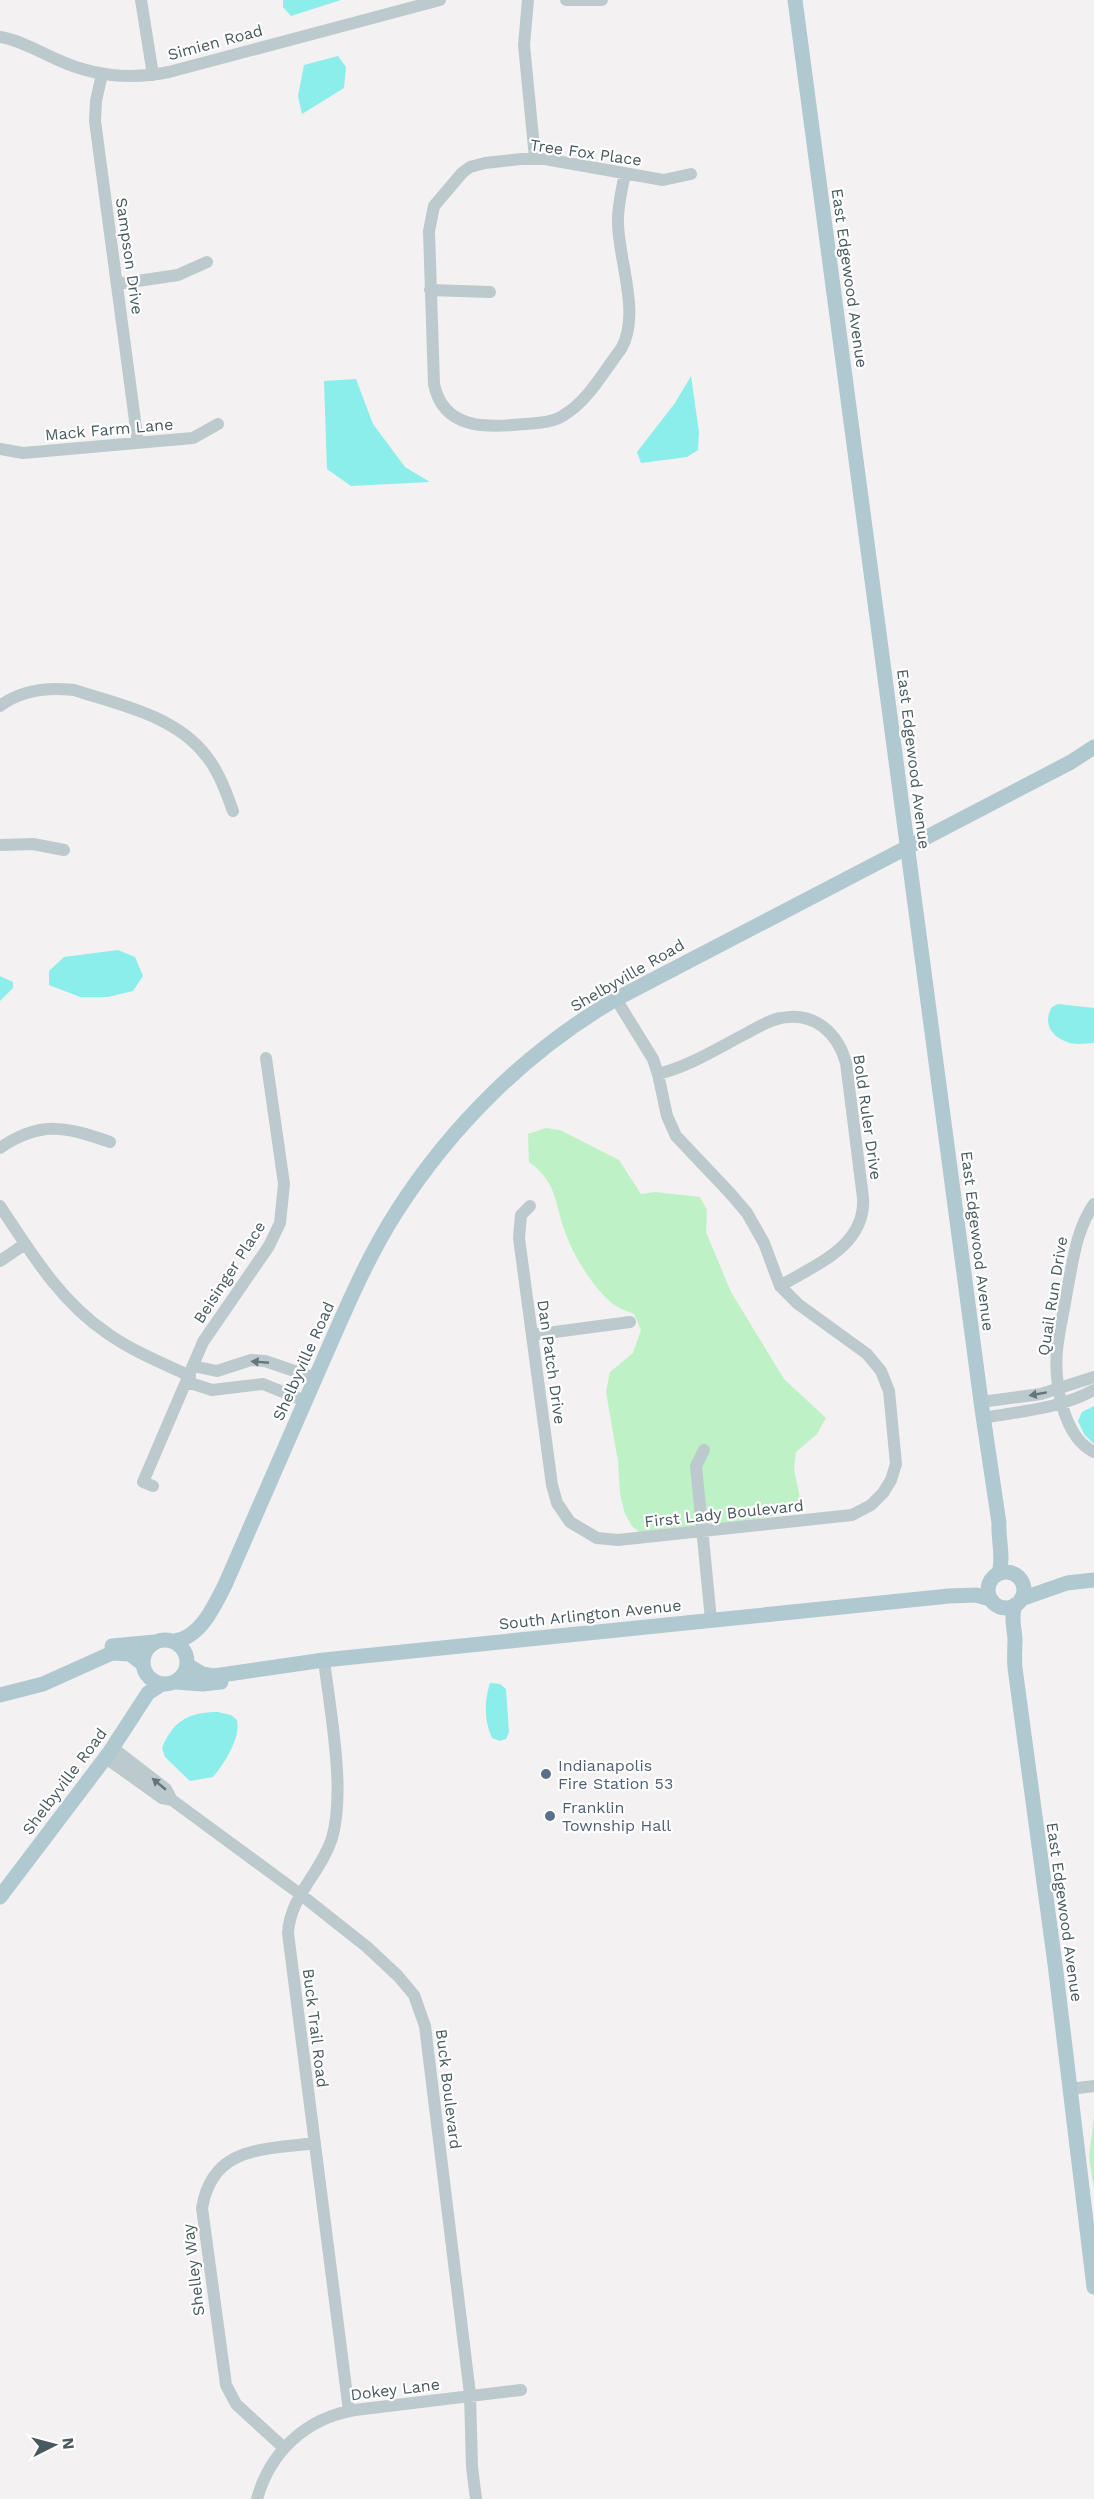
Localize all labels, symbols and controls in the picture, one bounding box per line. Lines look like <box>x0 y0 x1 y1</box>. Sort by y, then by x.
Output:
street label: Simien Road <box>166 21 265 64</box>
street label: Tree Fox Place <box>529 135 643 170</box>
street label: East Edgewood Avenue <box>827 187 872 369</box>
street label: Sampson Drive <box>112 197 147 316</box>
street label: Mack Farm Lane <box>44 414 174 445</box>
street label: East Edgewood Avenue <box>893 668 934 850</box>
street label: Shelbyville Road <box>567 935 688 1016</box>
street label: Bold Ruler Drive <box>849 1053 886 1181</box>
street label: East Edgewood Avenue <box>957 1150 998 1332</box>
street label: Beisinger Place <box>189 1218 269 1327</box>
street label: Quail Run Drive <box>1034 1235 1071 1357</box>
street label: Shelbyville Road <box>269 1299 338 1424</box>
street label: Dan Patch Drive <box>533 1299 570 1425</box>
one-way arrow <box>250 1357 269 1366</box>
one-way arrow <box>1029 1390 1048 1399</box>
street label: First Lady Boulevard <box>643 1496 805 1531</box>
street label: South Arlington Avenue <box>498 1595 682 1634</box>
street label: Shelbyville Road <box>18 1724 111 1838</box>
place label: Indianapolis Fire Station 53 <box>558 1756 673 1793</box>
marker: Indianapolis Fire Station 53 <box>539 1767 553 1781</box>
one-way arrow <box>151 1777 167 1790</box>
place label: Franklin Township Hall <box>562 1798 671 1835</box>
marker: Franklin Township Hall <box>543 1809 557 1823</box>
street label: East Edgewood Avenue <box>1042 1821 1087 2003</box>
street label: Buck Trail Road <box>299 1967 332 2089</box>
street label: Buck Boulevard <box>432 2028 465 2150</box>
street label: Shelley Way <box>178 2222 209 2317</box>
street label: Dokey Lane <box>349 2375 441 2404</box>
north arrow <box>24 2415 84 2475</box>
text: N <box>58 2437 78 2450</box>

